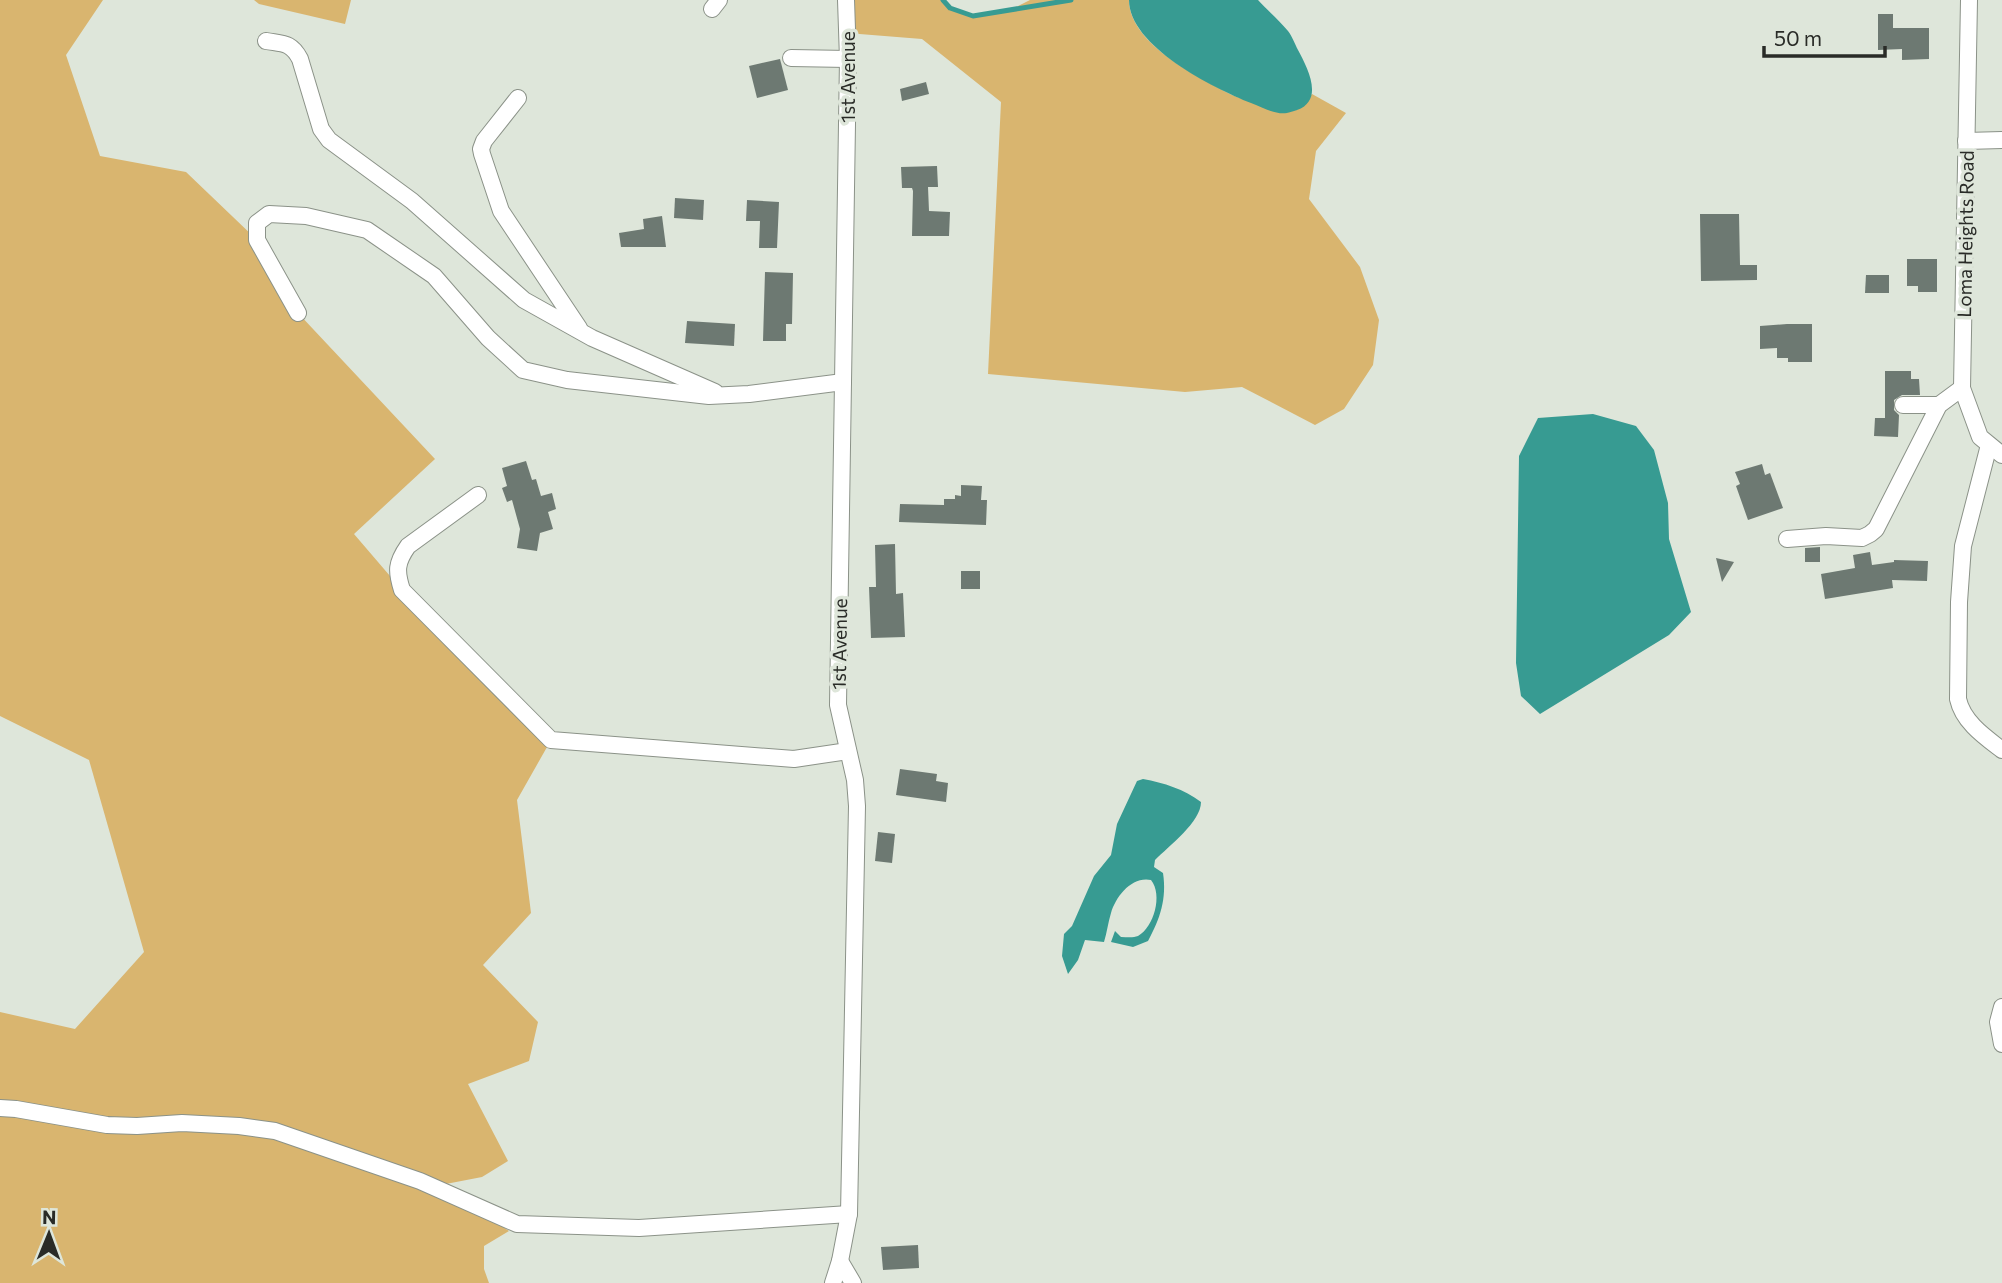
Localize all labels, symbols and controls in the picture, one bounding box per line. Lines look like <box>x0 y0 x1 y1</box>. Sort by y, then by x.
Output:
scale bar <box>1764 14 1885 58</box>
text: 50 m <box>1774 25 1822 50</box>
street label: 1st Avenue <box>836 31 859 123</box>
street label: Loma Heights Road <box>1952 150 1978 318</box>
street label: 1st Avenue <box>827 598 851 690</box>
north arrow <box>14 1199 84 1269</box>
text: N <box>42 1205 57 1228</box>

